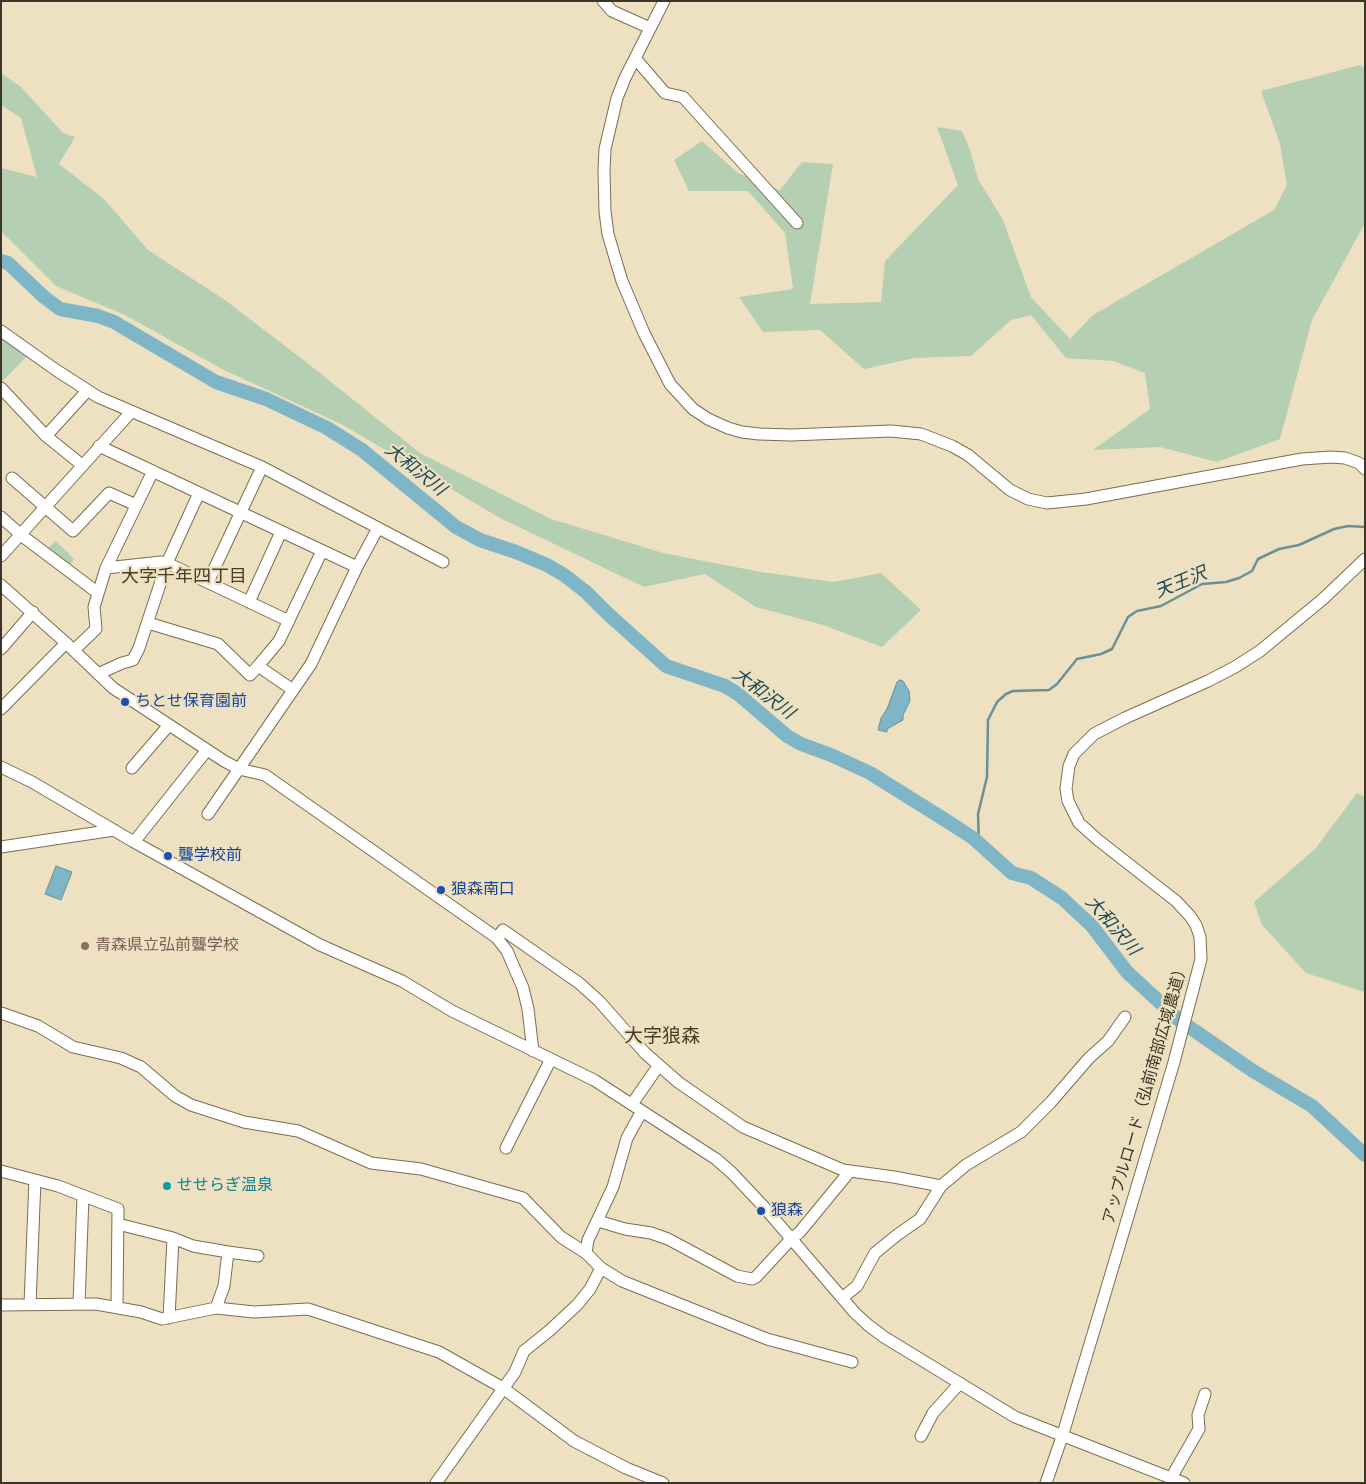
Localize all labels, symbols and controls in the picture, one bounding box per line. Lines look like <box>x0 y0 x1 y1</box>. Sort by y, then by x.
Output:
water label: 大和沢川 <box>380 439 450 501</box>
water label: 天王沢 <box>1152 563 1210 603</box>
district label: 大字千年四丁目 <box>121 566 247 588</box>
water label: 大和沢川 <box>728 664 798 724</box>
place label: ちとせ保育園前 <box>135 692 247 712</box>
marker: ちとせ保育園前 <box>119 696 131 708</box>
place label: 聾学校前 <box>178 846 242 866</box>
marker: 聾学校前 <box>162 850 174 862</box>
place label: 狼森南口 <box>451 880 515 900</box>
marker: 狼森南口 <box>435 884 447 896</box>
water label: 大和沢川 <box>1080 892 1144 960</box>
place label: 青森県立弘前聾学校 <box>95 936 239 956</box>
marker: 青森県立弘前聾学校 <box>79 940 91 952</box>
street label: アップルロード（弘前南部広域農道） <box>1099 960 1193 1226</box>
district label: 大字狼森 <box>624 1026 700 1048</box>
place label: せせらぎ温泉 <box>177 1176 273 1196</box>
marker: せせらぎ温泉 <box>161 1180 173 1192</box>
place label: 狼森 <box>771 1201 803 1221</box>
marker: 狼森 <box>755 1205 767 1217</box>

